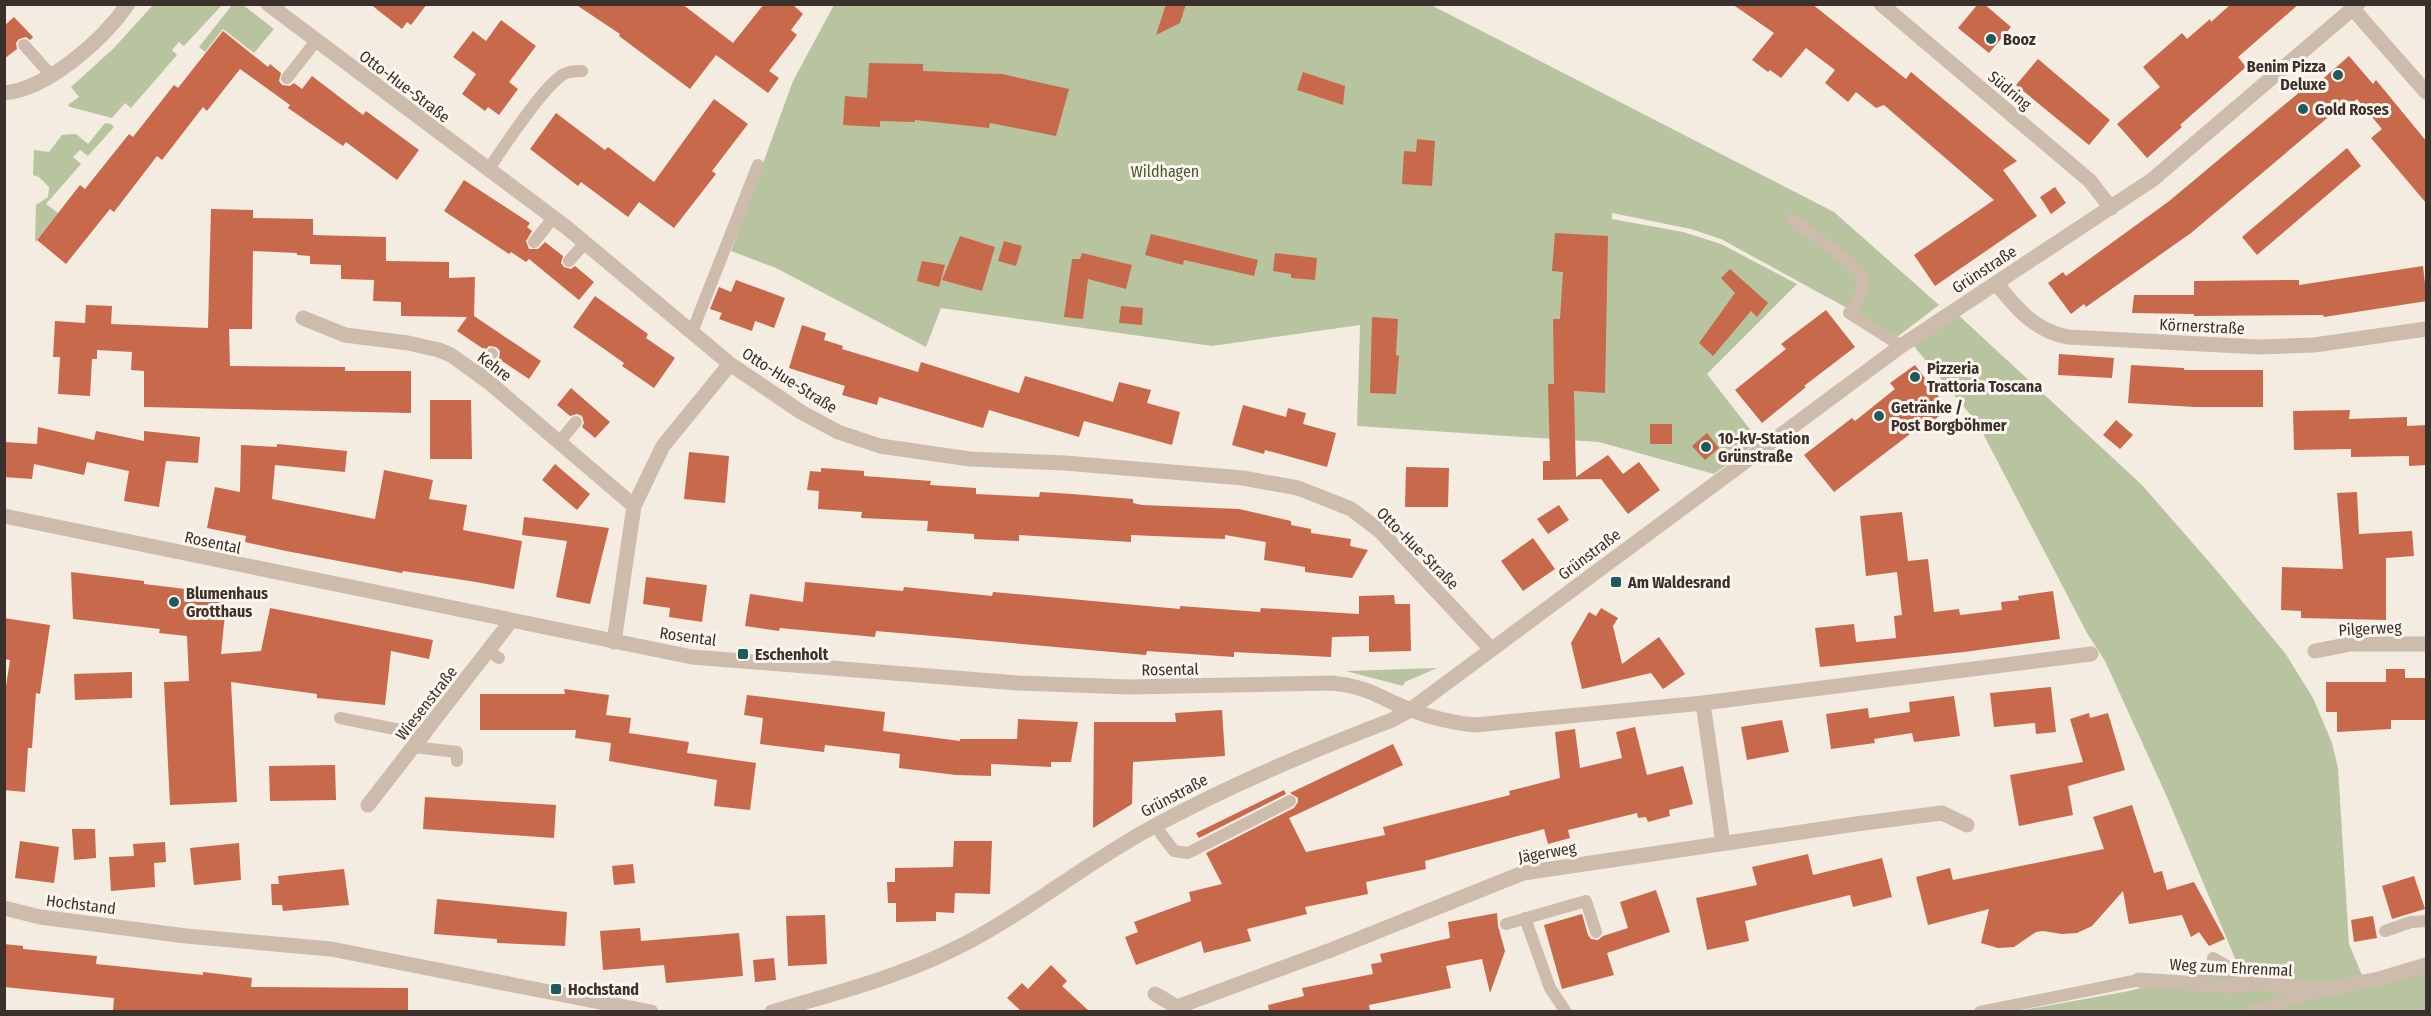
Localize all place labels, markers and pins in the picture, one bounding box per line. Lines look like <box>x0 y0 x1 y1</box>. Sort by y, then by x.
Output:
place label: Booz <box>2003 30 2036 49</box>
marker: Booz <box>1984 32 1998 46</box>
place label: Benim Pizza Deluxe <box>2247 57 2326 94</box>
marker: Benim Pizza Deluxe <box>2331 68 2345 82</box>
place label: Gold Roses <box>2315 100 2389 119</box>
marker: Gold Roses <box>2296 102 2310 116</box>
place label: Pizzeria Trattoria Toscana <box>1927 359 2042 396</box>
marker: Pizzeria Trattoria Toscana <box>1908 370 1922 384</box>
place label: Getränke / Post Borgböhmer <box>1891 398 2007 435</box>
marker: Getränke / Post Borgböhmer <box>1872 409 1886 423</box>
place label: 10-kV-Station Grünstraße <box>1718 429 1810 466</box>
marker: 10-kV-Station Grünstraße <box>1699 440 1713 454</box>
place label: Am Waldesrand <box>1627 573 1730 592</box>
marker: Am Waldesrand <box>1609 575 1623 589</box>
place label: Blumenhaus Grotthaus <box>186 584 268 621</box>
marker: Blumenhaus Grotthaus <box>167 595 181 609</box>
place label: Eschenholt <box>755 645 829 664</box>
marker: Eschenholt <box>736 647 750 661</box>
place label: Hochstand <box>568 980 639 999</box>
marker: Hochstand <box>549 982 563 996</box>

